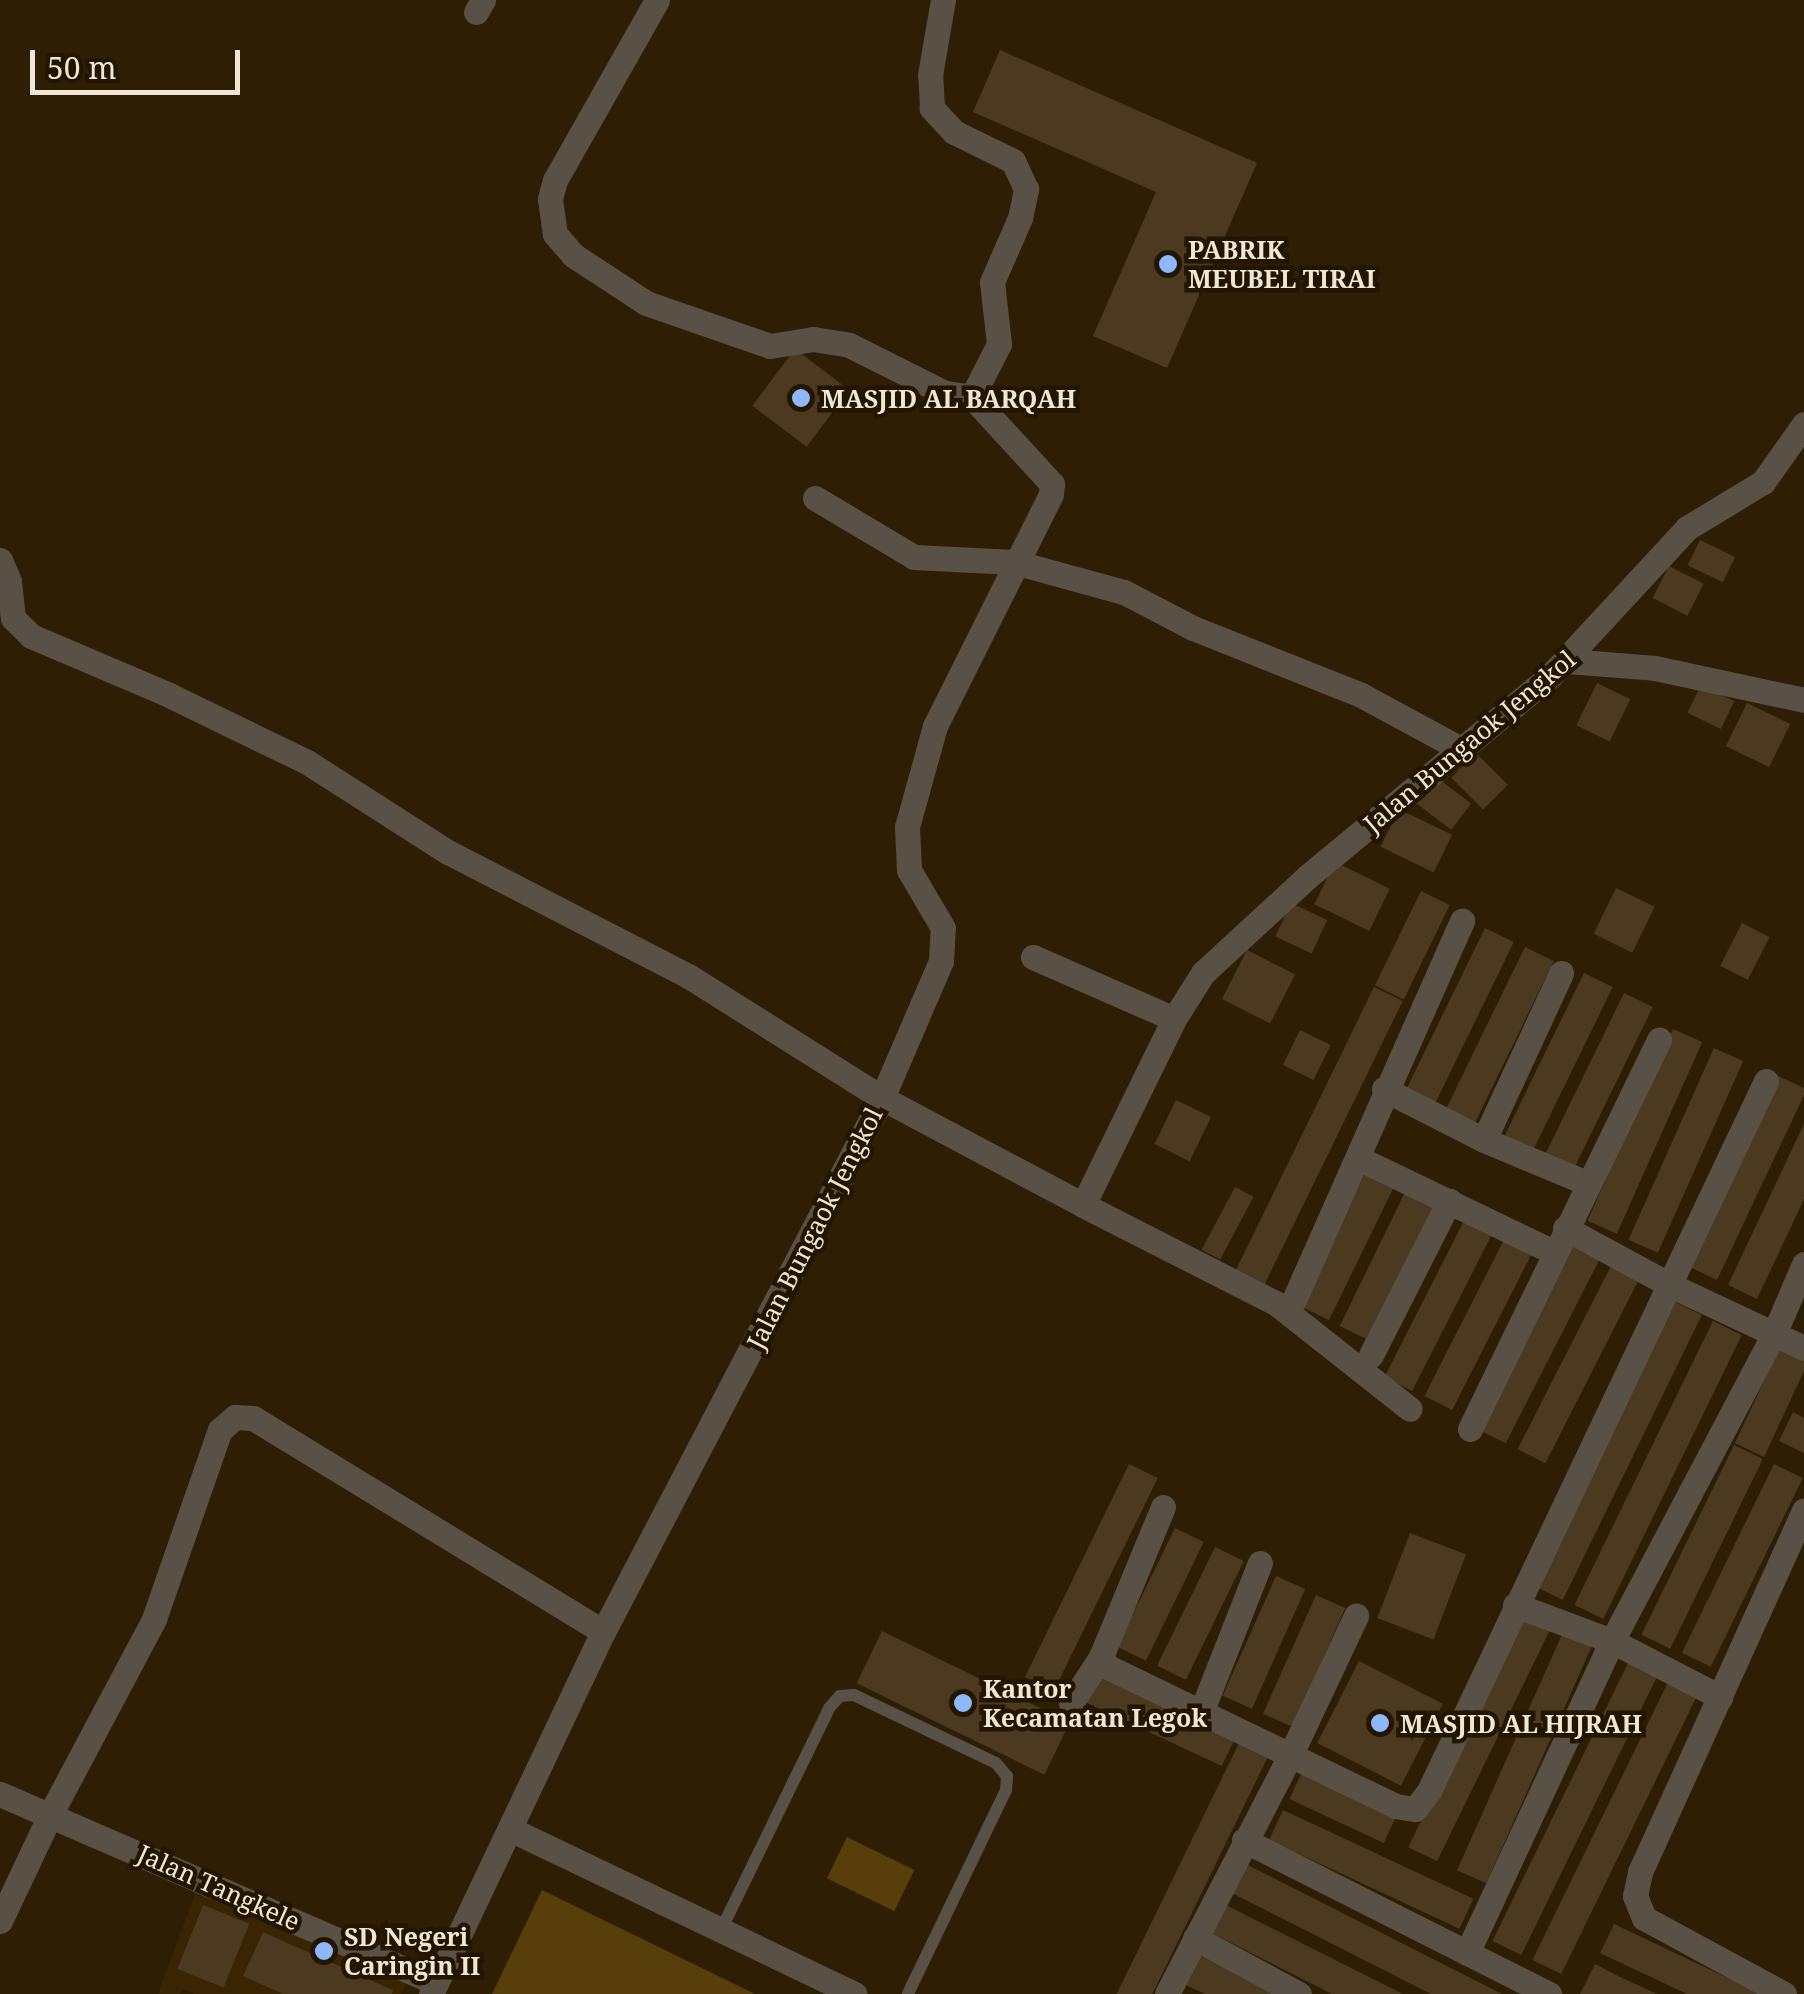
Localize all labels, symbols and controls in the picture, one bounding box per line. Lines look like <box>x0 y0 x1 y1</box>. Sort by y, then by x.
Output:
scale bar <box>35 30 245 92</box>
text: 50 m <box>47 47 117 88</box>
place label: PABRIK MEUBEL TIRAI <box>1188 235 1376 294</box>
marker: PABRIK MEUBEL TIRAI <box>1157 253 1179 275</box>
place label: MASJID AL BARQAH <box>821 383 1076 413</box>
marker: MASJID AL BARQAH <box>790 387 812 409</box>
street label: Jalan Bungaok Jengkol <box>1357 644 1581 838</box>
street label: Jalan Bungaok Jengkol <box>740 1102 888 1354</box>
place label: Kantor Kecamatan Legok <box>983 1674 1207 1733</box>
marker: Kantor Kecamatan Legok <box>952 1692 974 1714</box>
place label: MASJID AL HIJRAH <box>1400 1708 1642 1738</box>
marker: MASJID AL HIJRAH <box>1369 1712 1391 1734</box>
street label: Jalan Tangkele <box>133 1838 305 1936</box>
place label: SD Negeri Caringin II <box>344 1922 480 1981</box>
marker: SD Negeri Caringin II <box>313 1940 335 1962</box>

